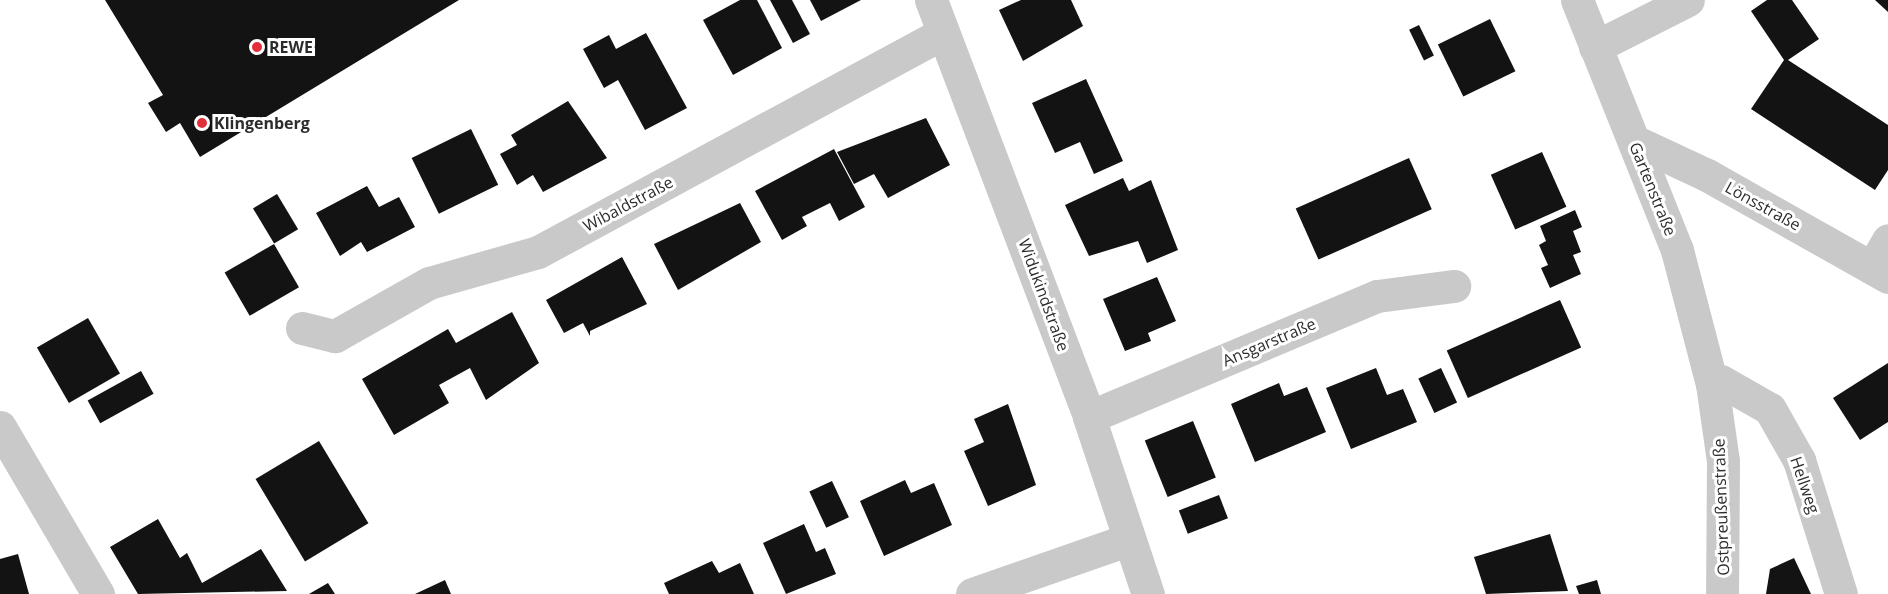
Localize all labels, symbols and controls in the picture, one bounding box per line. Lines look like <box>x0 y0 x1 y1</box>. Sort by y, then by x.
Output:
place label: REWE <box>269 37 313 57</box>
marker: REWE <box>250 40 264 54</box>
place label: Klingenberg <box>214 113 310 133</box>
marker: Klingenberg <box>195 116 209 130</box>
street label: Gartenstraße <box>1626 139 1680 239</box>
street label: Wibaldstraße <box>580 172 676 236</box>
street label: Lönsstraße <box>1722 177 1804 235</box>
street label: Widukindstraße <box>1015 236 1073 354</box>
street label: Ansgarstraße <box>1220 314 1318 370</box>
street label: Ostpreußenstraße <box>1709 438 1733 576</box>
street label: Hellweg <box>1786 454 1824 516</box>

